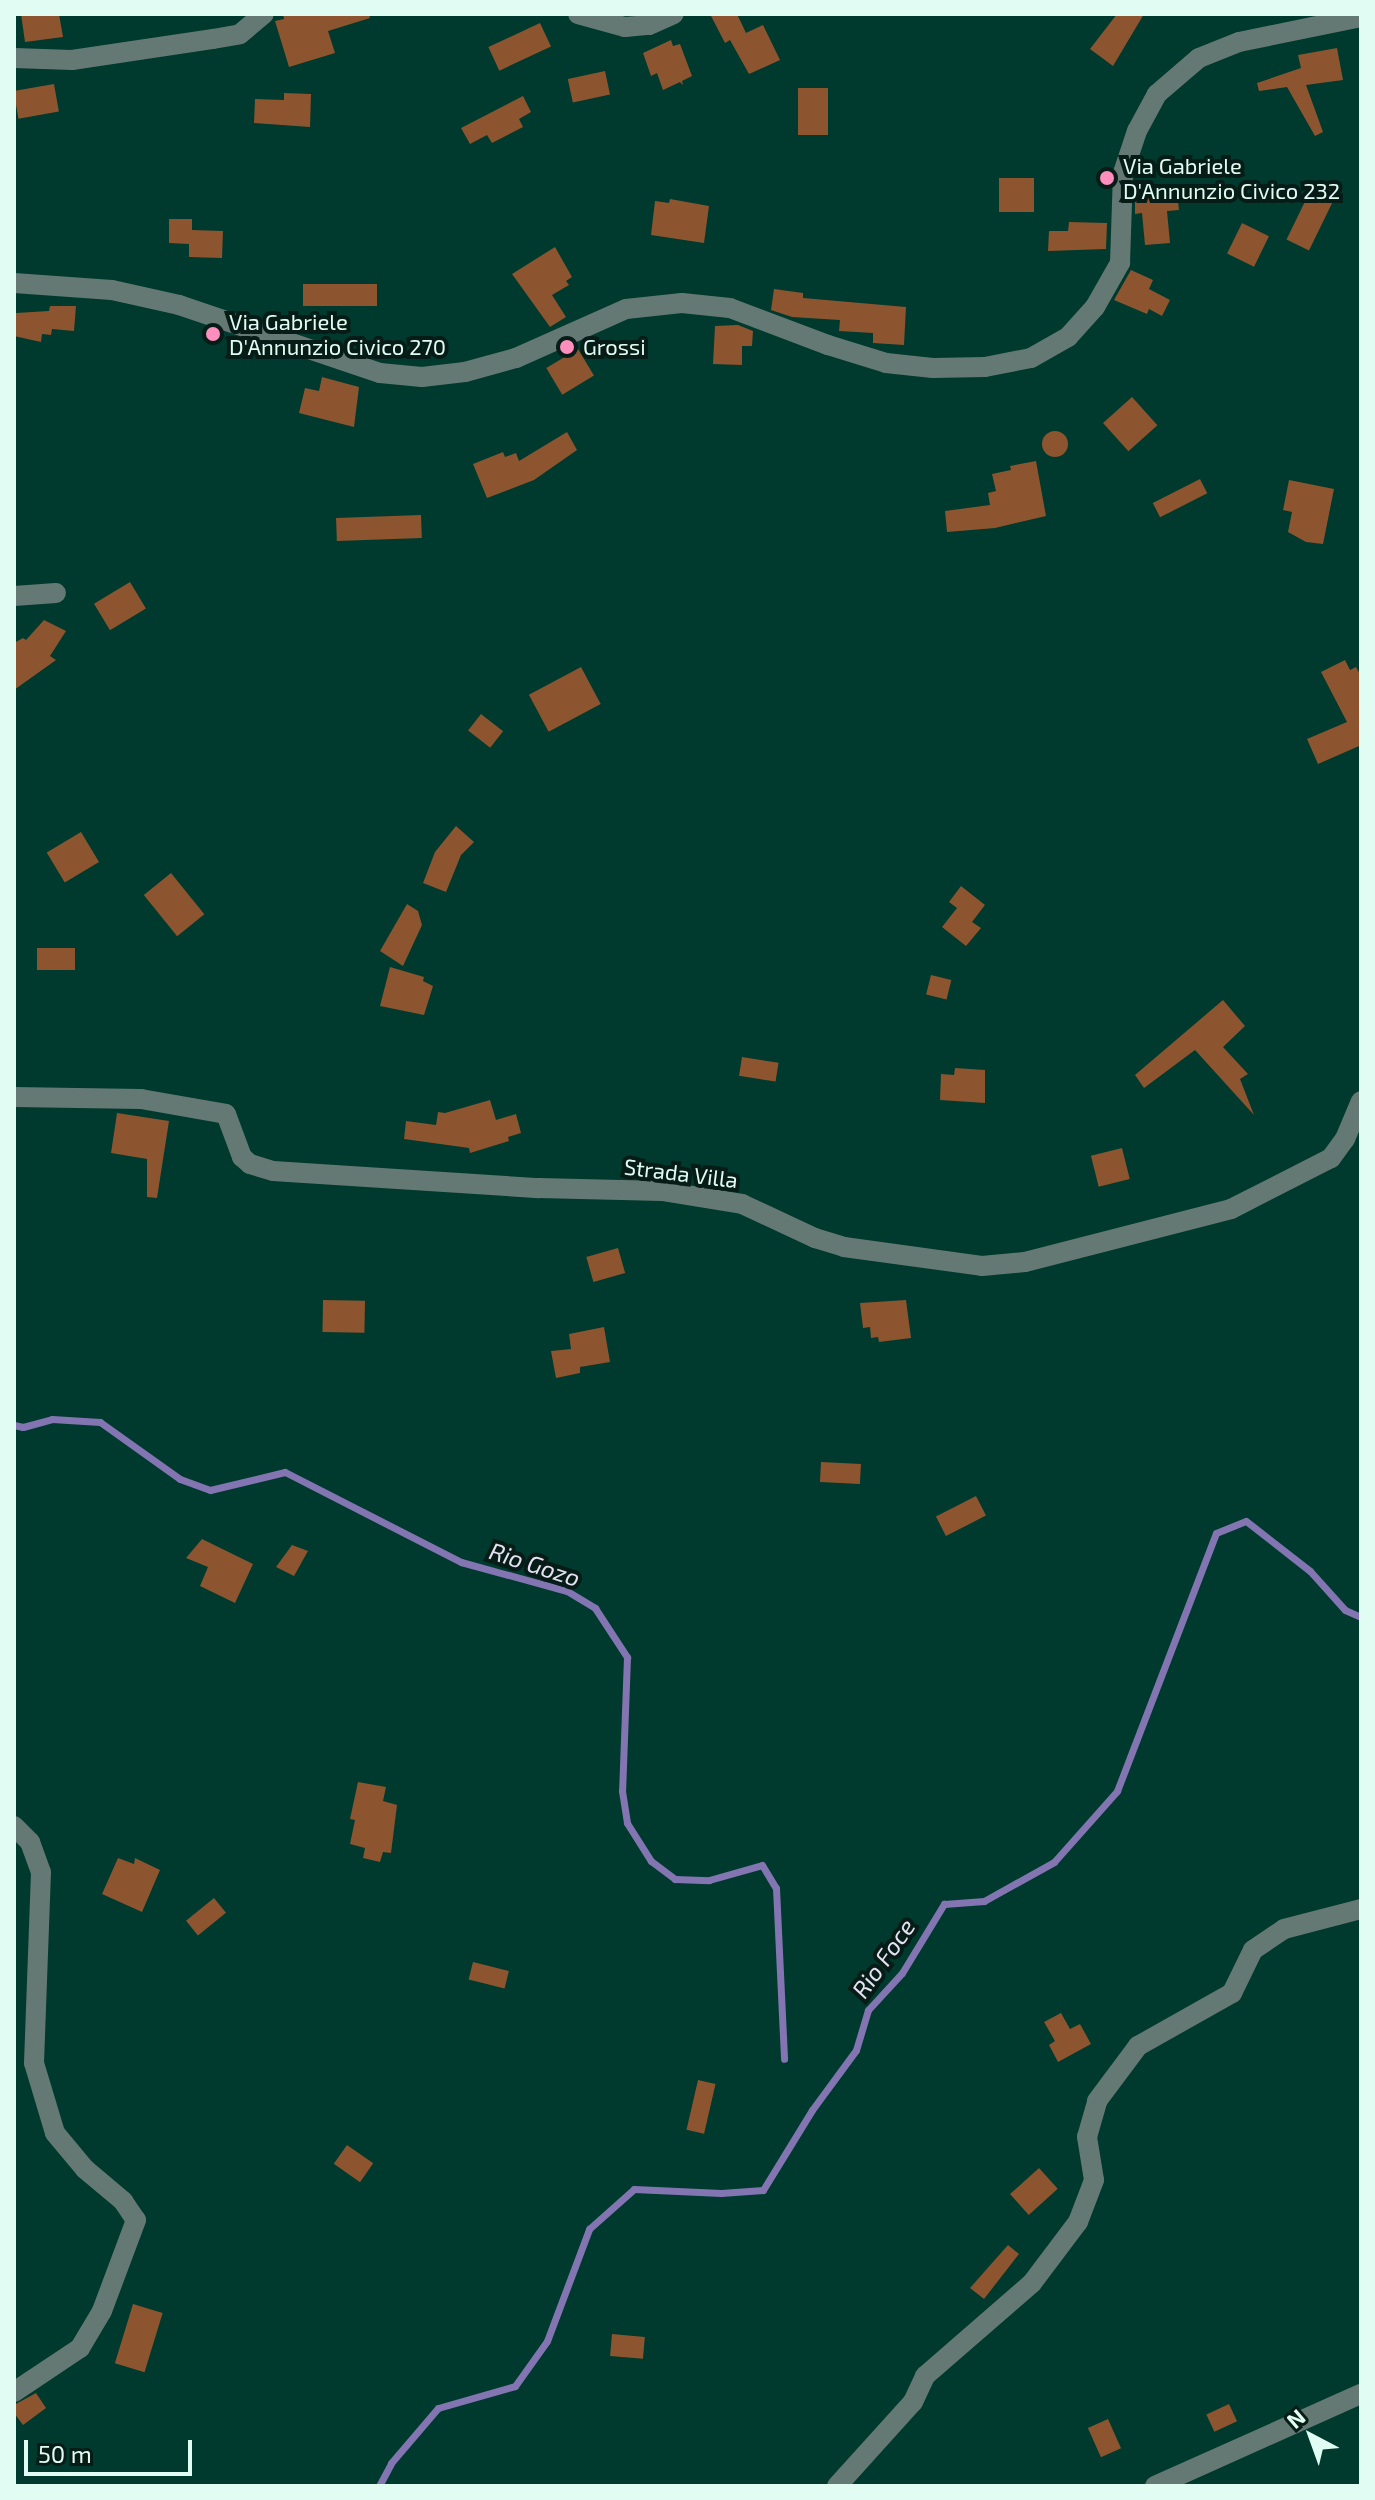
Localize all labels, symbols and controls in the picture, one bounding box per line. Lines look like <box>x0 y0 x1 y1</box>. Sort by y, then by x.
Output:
place label: Via Gabriele D'Annunzio Civico 232 <box>1123 152 1340 204</box>
marker: Via Gabriele D'Annunzio Civico 232 <box>1098 169 1116 187</box>
place label: Via Gabriele D'Annunzio Civico 270 <box>229 308 446 360</box>
marker: Via Gabriele D'Annunzio Civico 270 <box>204 325 222 343</box>
place label: Grossi <box>583 334 646 360</box>
marker: Grossi <box>558 338 576 356</box>
street label: Strada Villa <box>622 1153 740 1193</box>
water label: Rio Gozo <box>486 1536 584 1592</box>
water label: Rio Foce <box>845 1913 921 2003</box>
north arrow <box>1271 2396 1351 2476</box>
text: N <box>1281 2403 1310 2433</box>
scale bar <box>28 2424 196 2474</box>
text: 50 m <box>38 2439 92 2468</box>

